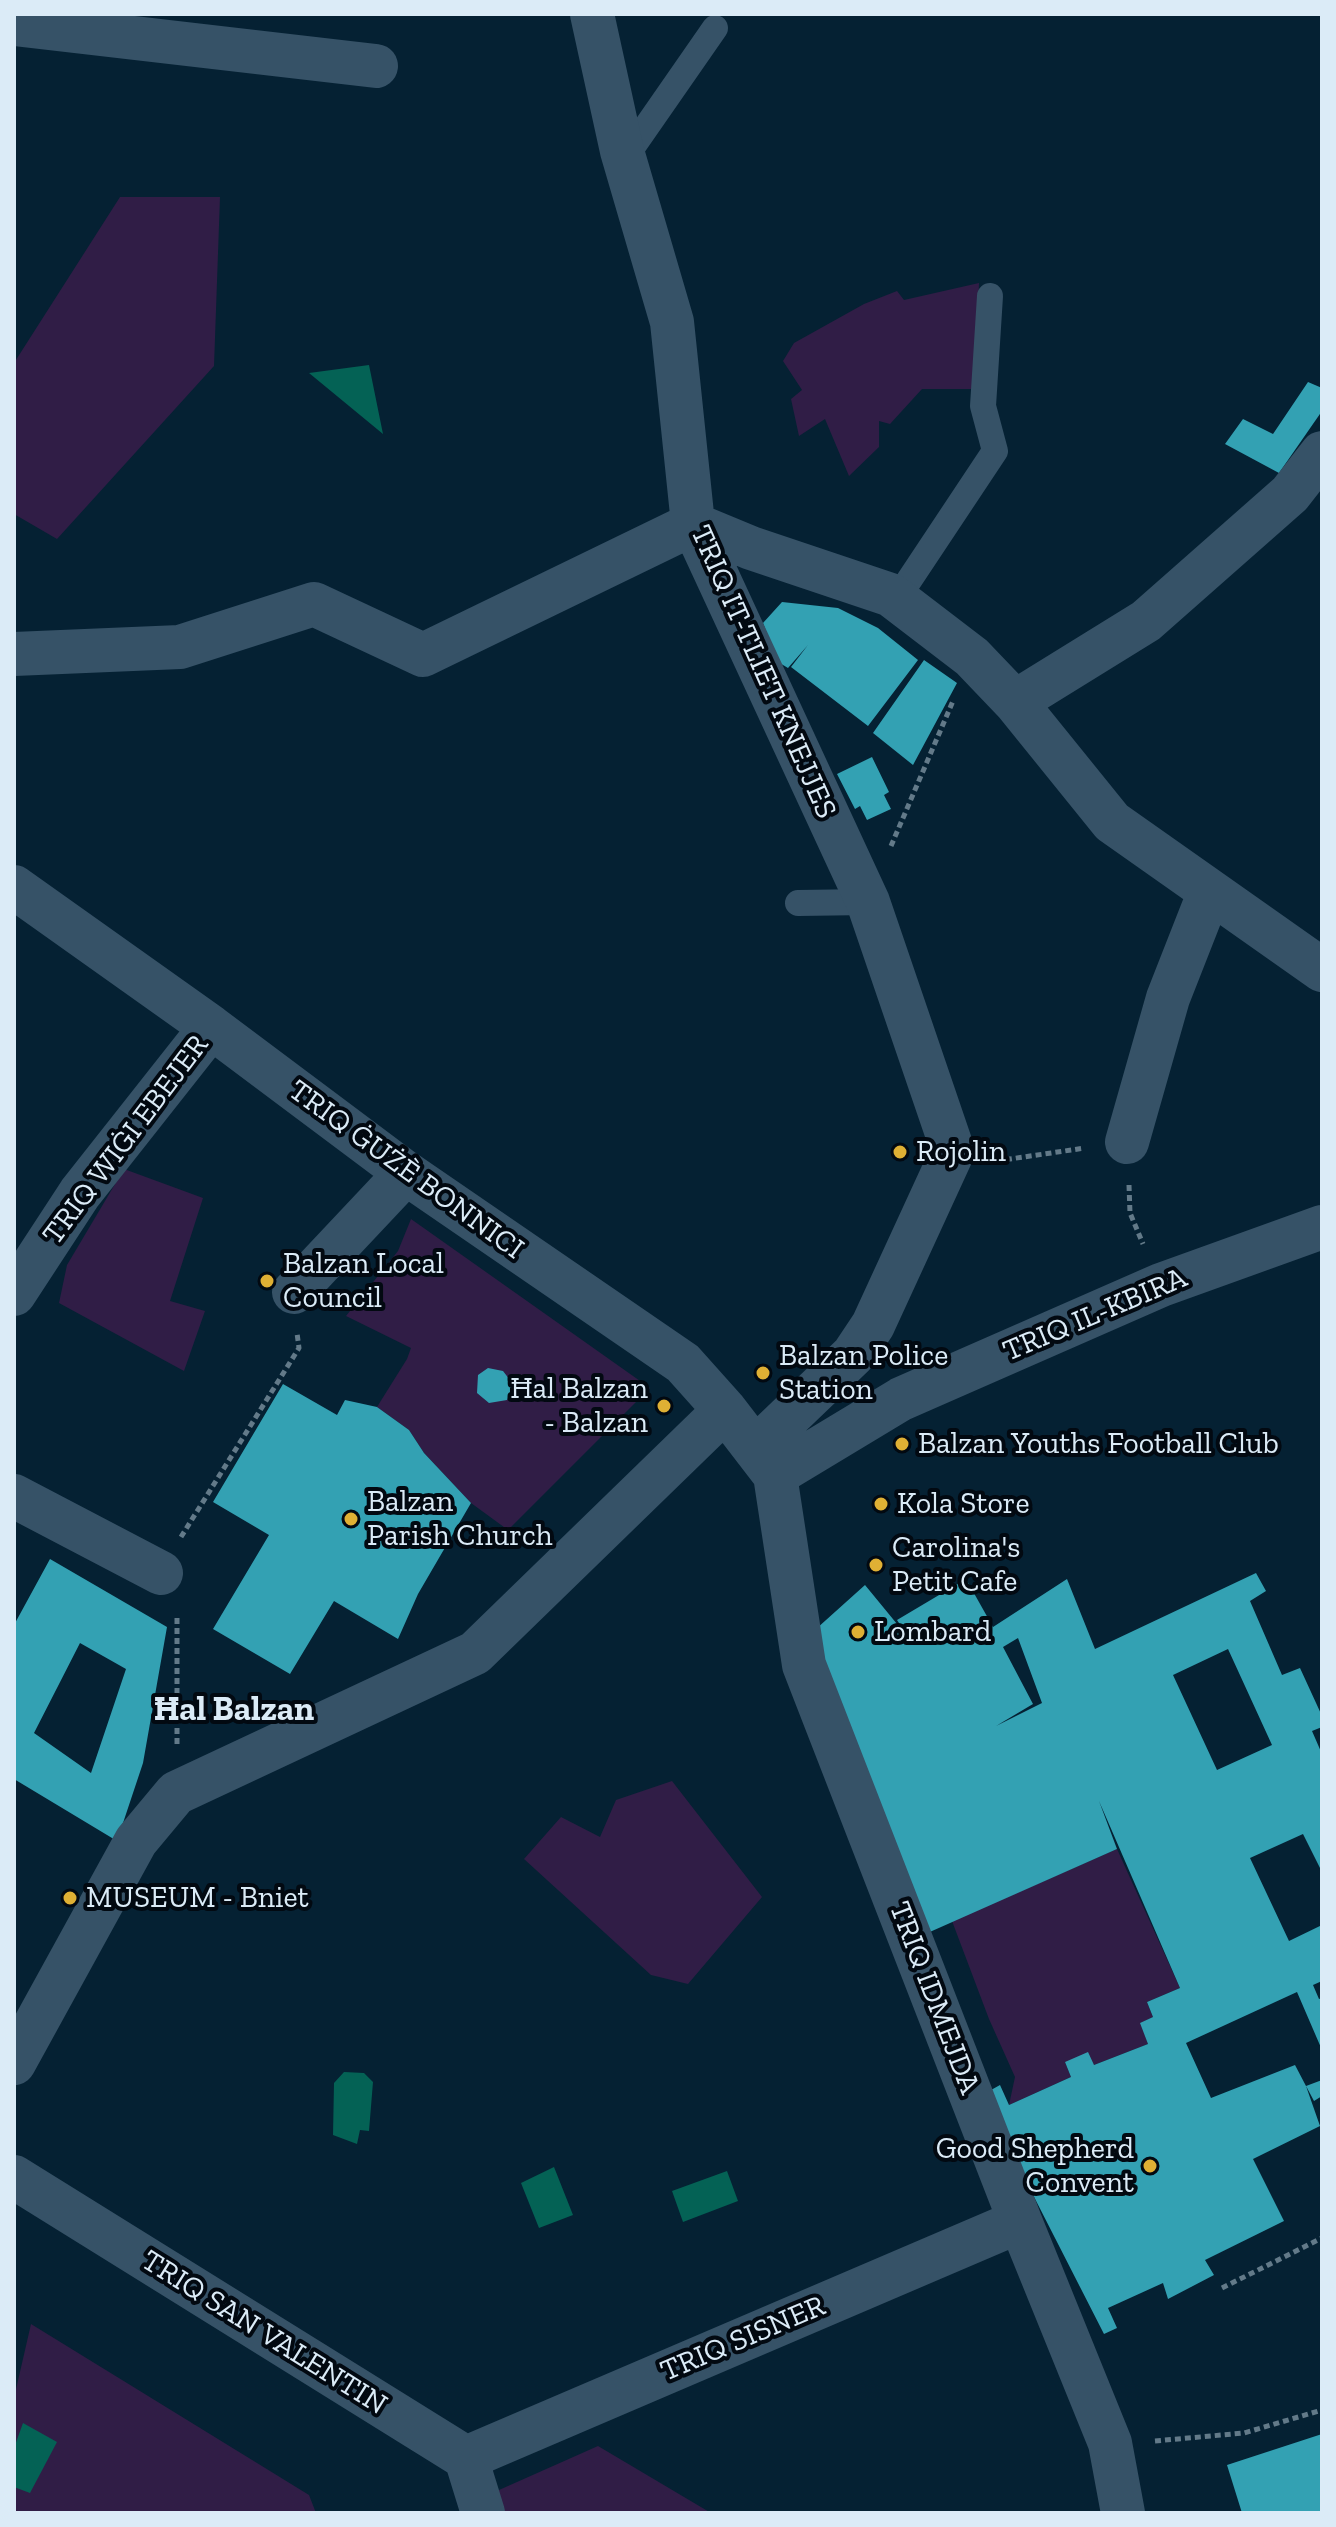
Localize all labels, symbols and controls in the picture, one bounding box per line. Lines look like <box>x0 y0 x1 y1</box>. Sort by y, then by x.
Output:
street label: TRIQ IT-TLIET KNEJJES <box>682 520 844 824</box>
street label: TRIQ WIĠI EBEJER <box>35 1028 217 1252</box>
street label: TRIQ ĠUŻÈ BONNICI <box>282 1073 530 1267</box>
place label: Rojolin <box>916 1134 1006 1170</box>
marker: Rojolin <box>891 1143 909 1161</box>
place label: Balzan Local Council <box>283 1246 444 1316</box>
street label: TRIQ IL-KBIRA <box>998 1260 1192 1370</box>
marker: Balzan Local Council <box>258 1272 276 1290</box>
place label: Balzan Police Station <box>779 1338 948 1408</box>
marker: Balzan Police Station <box>754 1364 772 1382</box>
place label: Ħal Balzan - Balzan <box>510 1371 648 1442</box>
marker: Ħal Balzan - Balzan <box>655 1397 673 1415</box>
place label: Balzan Youths Football Club <box>918 1426 1279 1462</box>
marker: Balzan Youths Football Club <box>893 1435 911 1453</box>
place label: Balzan Parish Church <box>367 1484 553 1554</box>
place label: Kola Store <box>897 1486 1030 1522</box>
marker: Kola Store <box>872 1495 890 1513</box>
marker: Balzan Parish Church <box>342 1510 360 1528</box>
place label: Carolina's Petit Cafe <box>892 1530 1020 1600</box>
marker: Carolina's Petit Cafe <box>867 1556 885 1574</box>
place label: Lombard <box>874 1614 991 1650</box>
marker: Lombard <box>849 1623 867 1641</box>
district label: Ħal Balzan <box>154 1690 314 1730</box>
place label: MUSEUM - Bniet <box>86 1880 309 1916</box>
marker: MUSEUM - Bniet <box>61 1889 79 1907</box>
street label: TRIQ IDMEJDA <box>881 1897 987 2099</box>
place label: Good Shepherd Convent <box>936 2131 1134 2202</box>
marker: Good Shepherd Convent <box>1141 2157 1159 2175</box>
street label: TRIQ SAN VALENTIN <box>135 2243 393 2423</box>
street label: TRIQ SISNER <box>655 2288 831 2390</box>

